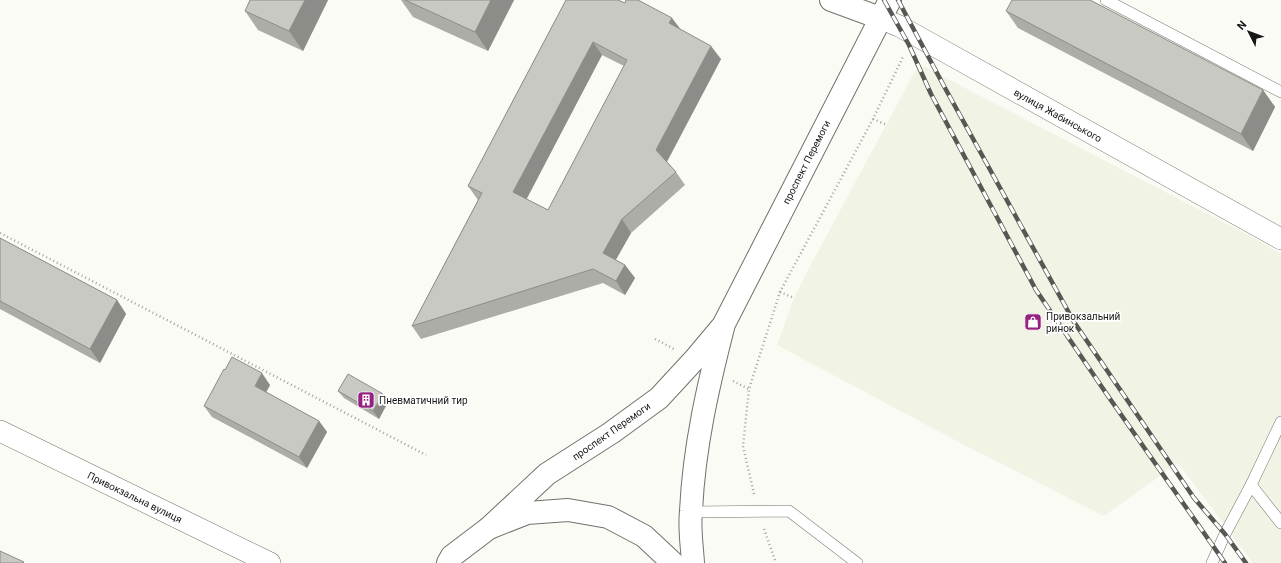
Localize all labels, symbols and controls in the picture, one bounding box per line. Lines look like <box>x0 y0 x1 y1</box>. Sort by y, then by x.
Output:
north arrow <box>1229 12 1269 52</box>
text: N <box>1235 18 1250 33</box>
street label: вулиця Жабинського <box>1012 87 1104 144</box>
street label: проспект Перемоги <box>781 118 832 206</box>
place label: Привокзальний ринок <box>1046 311 1121 334</box>
shop icon: Привокзальний ринок <box>1023 312 1043 332</box>
building icon: Пневматичний тир <box>356 390 376 410</box>
place label: Пневматичний тир <box>379 395 468 406</box>
street label: проспект Перемоги <box>570 400 653 462</box>
street label: Привокзальна вулиця <box>86 470 184 525</box>

